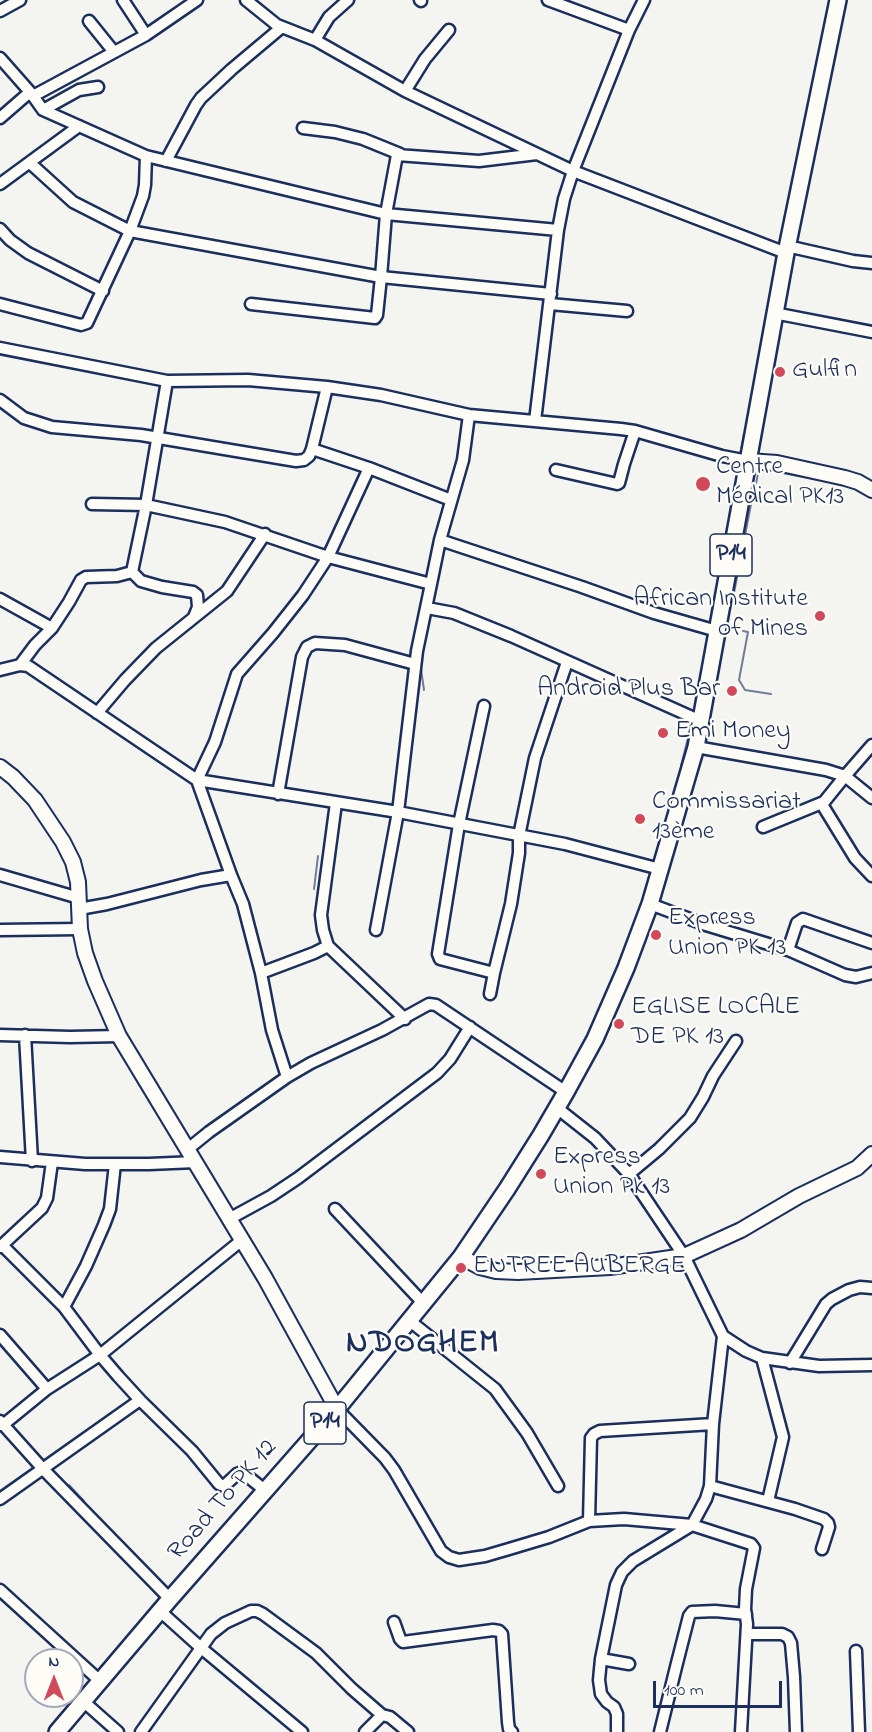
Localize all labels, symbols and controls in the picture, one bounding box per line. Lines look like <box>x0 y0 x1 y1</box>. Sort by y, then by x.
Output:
place label: Gulfin <box>792 356 857 388</box>
marker: Gulfin <box>773 365 787 379</box>
place label: Centre Médical PK13 <box>716 453 844 514</box>
marker: Centre Médical PK13 <box>694 475 712 493</box>
road number: P14 <box>710 534 752 576</box>
place label: African Institute of Mines <box>634 585 808 646</box>
marker: African Institute of Mines <box>813 609 827 623</box>
place label: Android Plus Bar <box>537 675 720 707</box>
marker: Android Plus Bar <box>725 684 739 698</box>
place label: Emi Money <box>675 717 790 749</box>
marker: Emi Money <box>656 726 670 740</box>
place label: Commissariat 13ème <box>652 788 801 850</box>
marker: Commissariat 13ème <box>633 812 647 826</box>
place label: Express Union PK 13 <box>668 904 786 966</box>
marker: Express Union PK 13 <box>649 928 663 942</box>
place label: EGLISE LOCALE DE PK 13 <box>631 993 800 1054</box>
marker: EGLISE LOCALE DE PK 13 <box>612 1017 626 1031</box>
place label: Express Union Pk 13 <box>553 1143 670 1204</box>
marker: Express Union Pk 13 <box>534 1167 548 1181</box>
place label: ENTREE AUBERGE <box>473 1252 686 1284</box>
marker: ENTREE AUBERGE <box>454 1261 468 1275</box>
district label: NDOGHEM <box>346 1327 500 1365</box>
road number: P14 <box>304 1402 346 1444</box>
street label: Road To PK 12 <box>163 1434 285 1568</box>
north arrow <box>24 1648 84 1708</box>
text: N <box>49 1650 59 1674</box>
scale bar <box>656 1669 785 1707</box>
text: 100 m <box>664 1678 704 1704</box>

